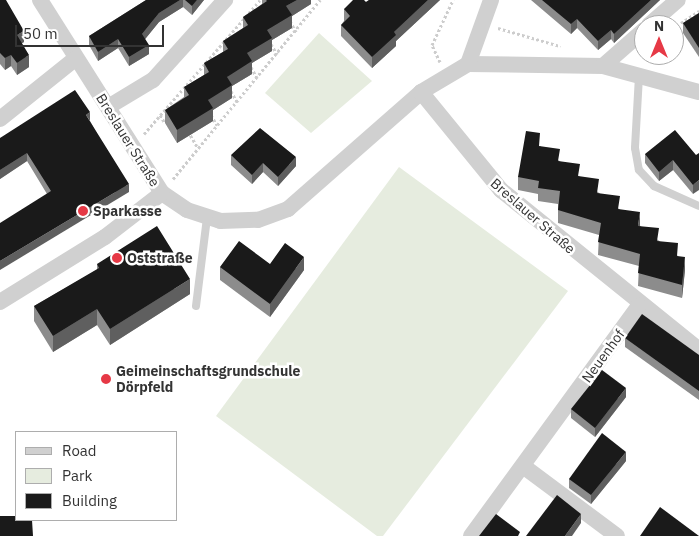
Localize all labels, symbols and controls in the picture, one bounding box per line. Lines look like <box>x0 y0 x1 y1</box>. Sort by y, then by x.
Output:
scale bar <box>18 15 166 47</box>
north arrow <box>634 15 684 65</box>
text: N <box>654 17 664 35</box>
text: 50 m <box>23 24 58 43</box>
street label: Breslauer Straße <box>93 90 163 190</box>
street label: Breslauer Straße <box>487 175 579 257</box>
place label: Sparkasse <box>93 203 162 219</box>
marker: Sparkasse <box>77 205 89 217</box>
place label: Oststraße <box>127 250 193 266</box>
marker: Oststraße <box>111 252 123 264</box>
street label: Neuenhof <box>578 326 628 386</box>
place label: Geimeinschaftsgrundschule Dörpfeld <box>116 363 300 396</box>
marker: Geimeinschaftsgrundschule Dörpfeld <box>100 373 112 385</box>
legend <box>15 431 178 521</box>
text: Road <box>62 441 97 460</box>
text: Park <box>62 466 92 485</box>
text: Building <box>62 491 117 510</box>

